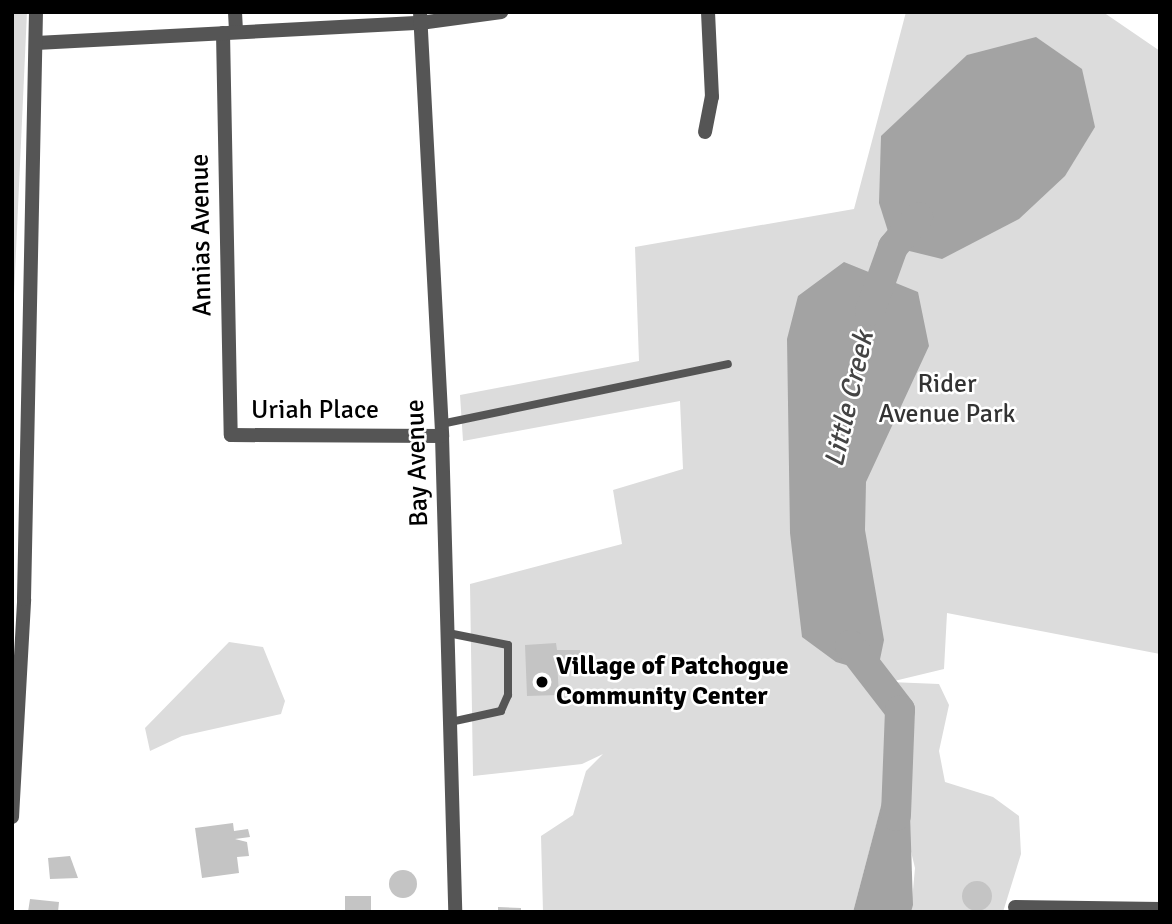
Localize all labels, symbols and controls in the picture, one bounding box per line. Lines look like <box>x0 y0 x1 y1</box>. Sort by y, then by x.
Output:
street label: Annias Avenue <box>185 153 219 317</box>
water label: Little Creek <box>817 328 881 470</box>
park label: Rider Avenue Park <box>878 369 1016 430</box>
street label: Uriah Place <box>251 395 379 427</box>
street label: Bay Avenue <box>400 399 436 527</box>
place label: Village of Patchogue Community Center <box>556 651 789 712</box>
marker: Village of Patchogue Community Center <box>534 674 550 690</box>

